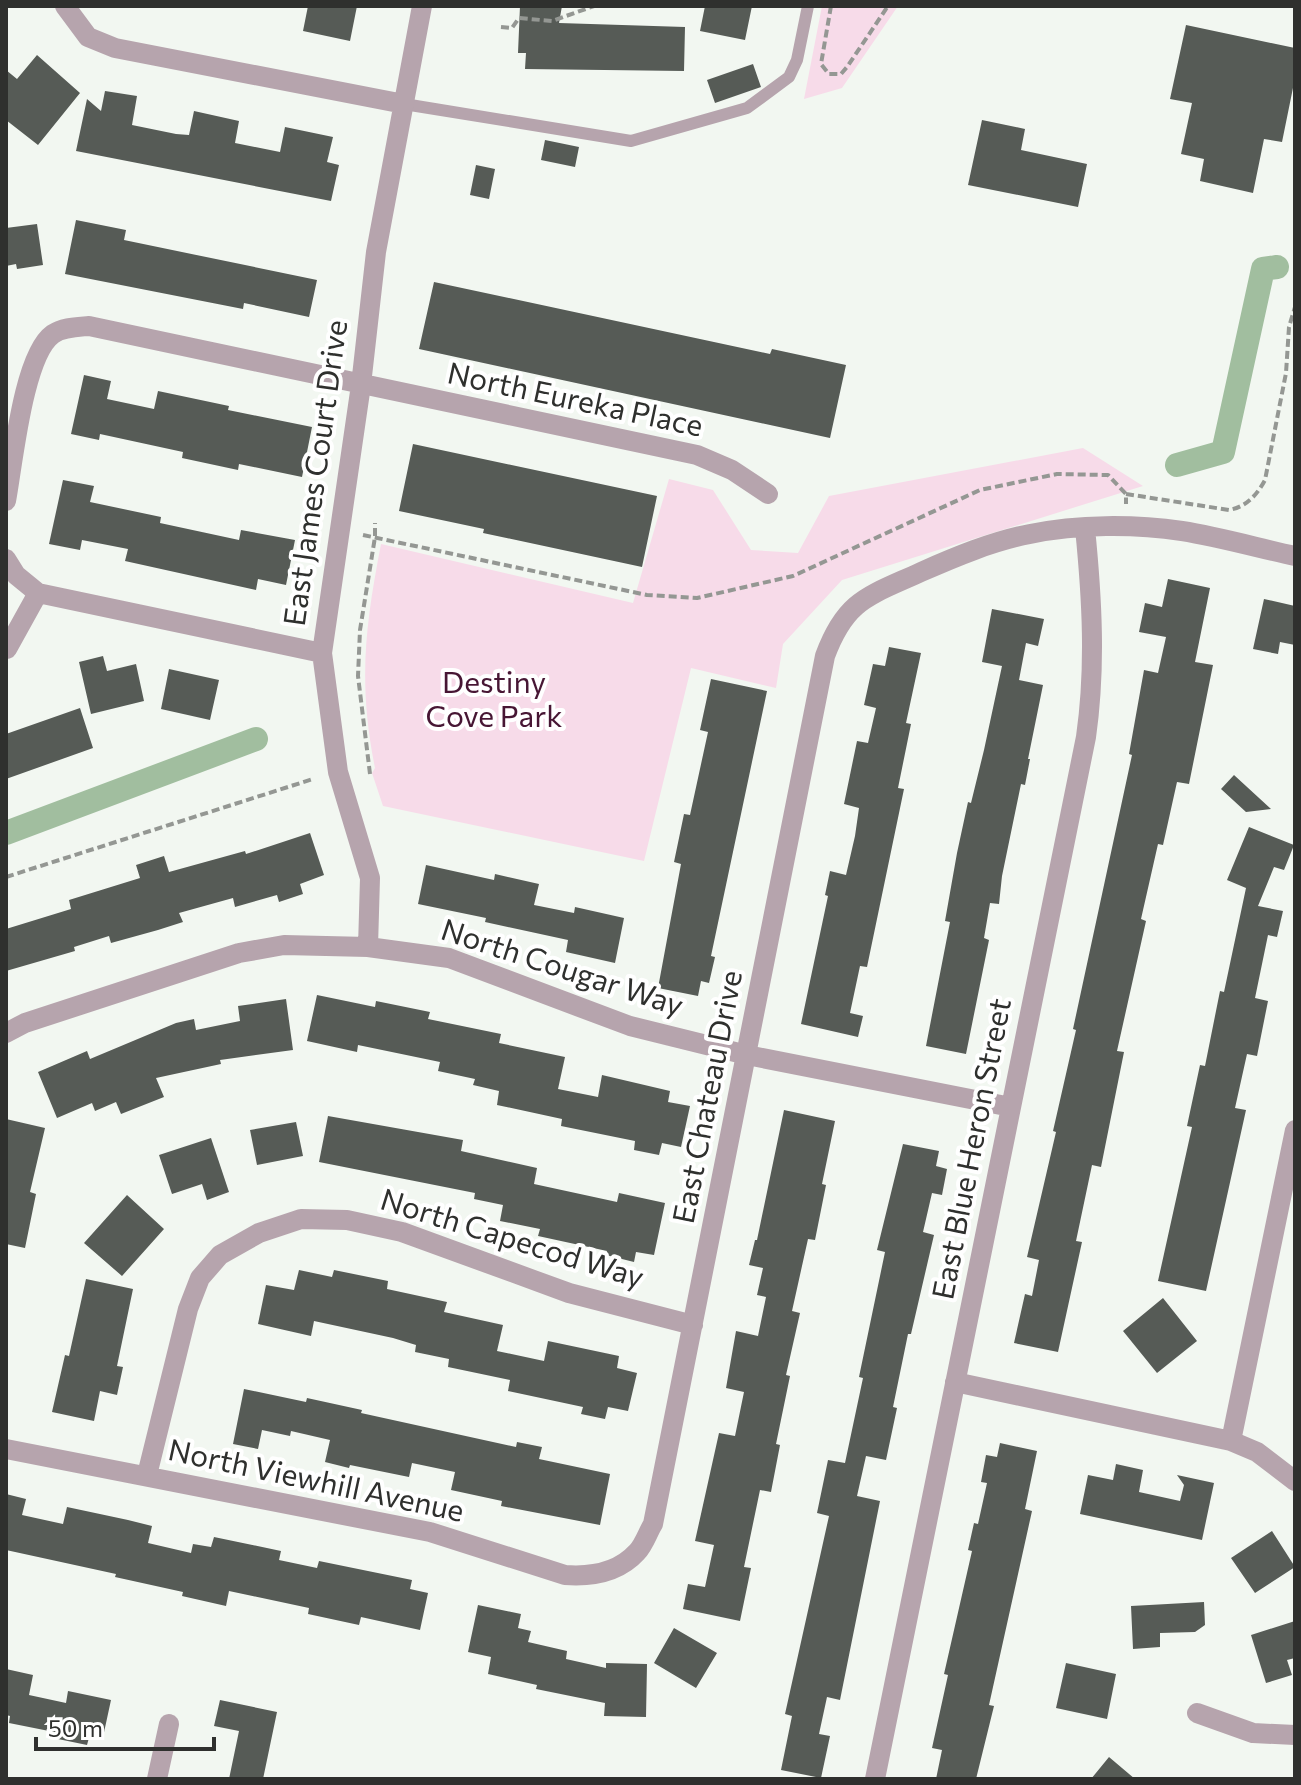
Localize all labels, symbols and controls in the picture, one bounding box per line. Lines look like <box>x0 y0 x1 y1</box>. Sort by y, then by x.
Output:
street label: East James Court Drive <box>274 317 353 628</box>
street label: North Eureka Place <box>444 352 707 443</box>
park label: Destiny Cove Park <box>425 662 563 733</box>
street label: North Cougar Way <box>437 909 688 1022</box>
street label: East Chateau Drive <box>663 967 748 1226</box>
street label: East Blue Heron Street <box>922 995 1017 1302</box>
street label: North Capecod Way <box>377 1179 649 1294</box>
street label: North Viewhill Avenue <box>165 1429 468 1528</box>
scale bar <box>36 1701 214 1751</box>
text: 50 m <box>48 1713 103 1742</box>

